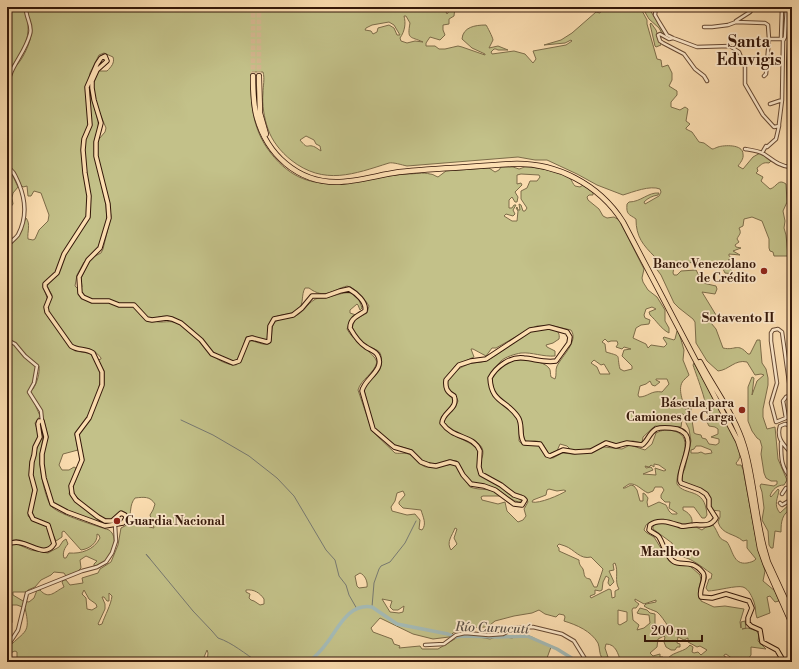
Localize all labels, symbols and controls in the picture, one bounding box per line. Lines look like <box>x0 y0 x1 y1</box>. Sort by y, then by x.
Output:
district label: Santa Eduvigis <box>716 32 782 70</box>
place label: Banco Venezolano de Crédito <box>653 257 756 286</box>
marker: Banco Venezolano de Crédito <box>759 266 769 276</box>
district label: Sotavento II <box>702 310 774 326</box>
place label: Báscula para Camiones de Carga <box>626 396 735 425</box>
marker: Báscula para Camiones de Carga <box>737 405 747 415</box>
place label: Guardia Nacional <box>125 514 225 529</box>
marker: Guardia Nacional <box>112 516 122 526</box>
district label: Marlboro <box>640 544 700 560</box>
scale bar <box>645 617 702 643</box>
water label: Río Curucutí <box>454 619 531 637</box>
text: 200 m <box>651 624 687 639</box>

